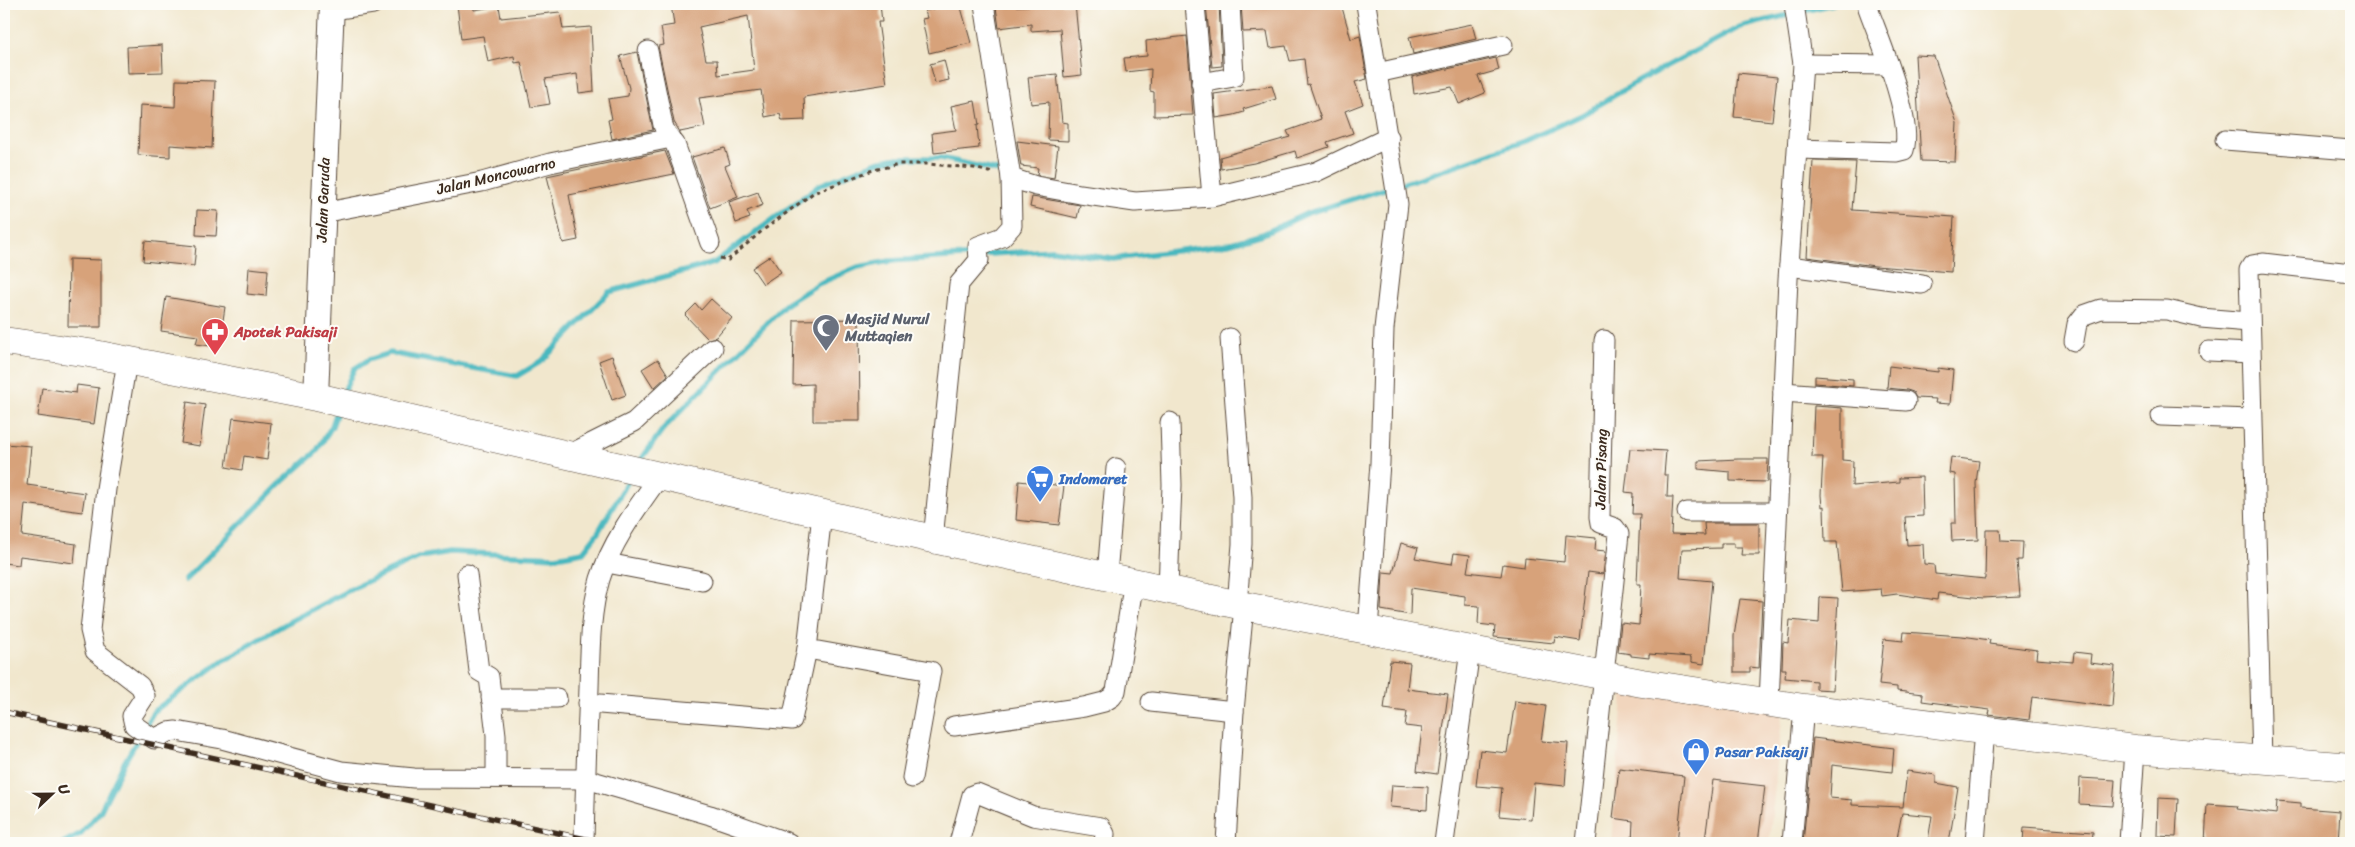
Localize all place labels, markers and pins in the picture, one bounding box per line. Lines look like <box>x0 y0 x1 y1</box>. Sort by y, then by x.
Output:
place label: Masjid Nurul Muttaqien <box>844 306 930 349</box>
mosque icon: Masjid Nurul Muttaqien <box>811 313 841 352</box>
pharmacy icon: Apotek Pakisaji <box>200 317 230 356</box>
place label: Apotek Pakisaji <box>233 319 338 345</box>
supermarket icon: Indomaret <box>1025 464 1055 503</box>
place label: Indomaret <box>1058 466 1128 492</box>
shop icon: Pasar Pakisaji <box>1681 737 1711 776</box>
place label: Pasar Pakisaji <box>1715 739 1809 765</box>

